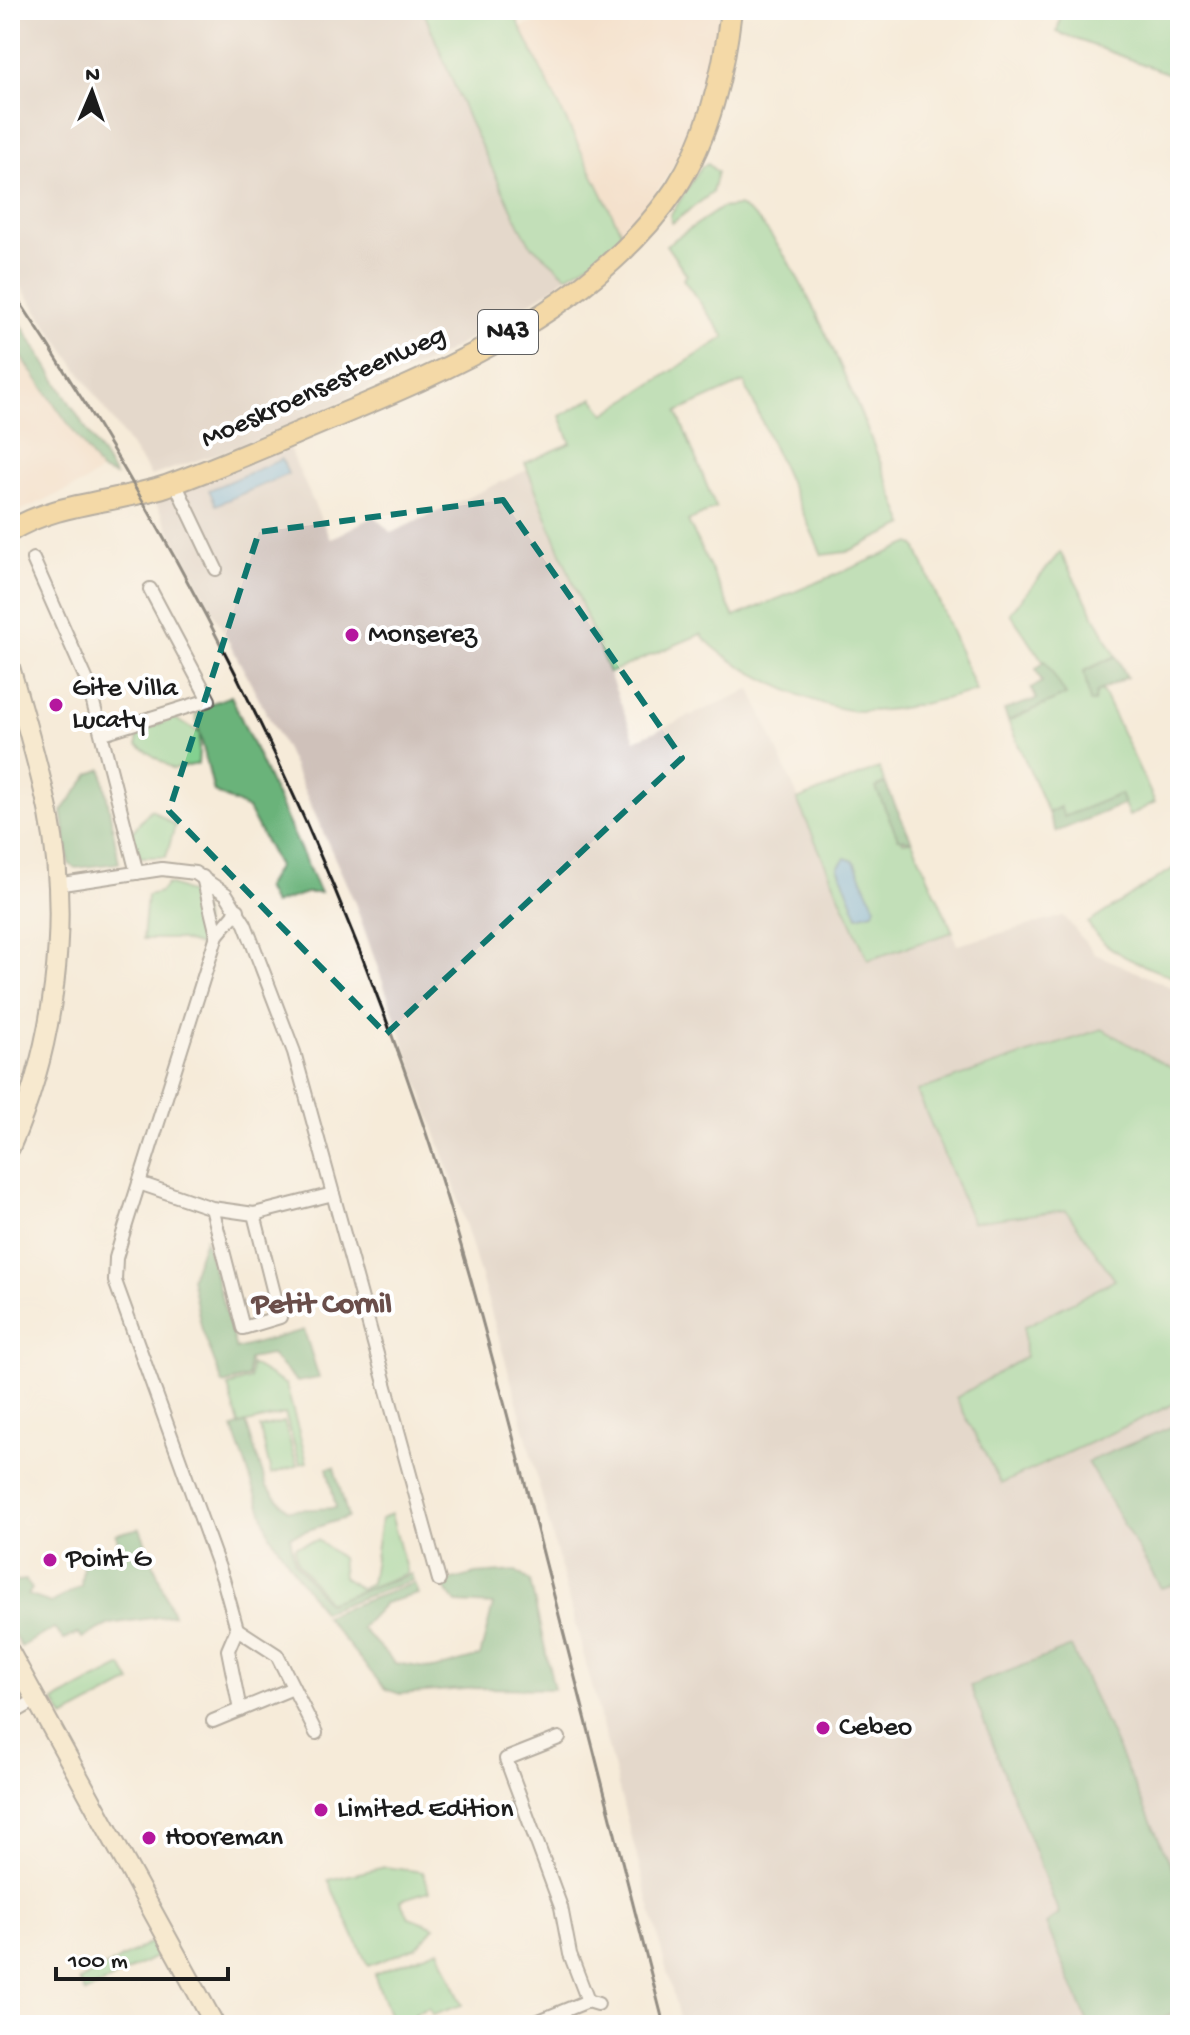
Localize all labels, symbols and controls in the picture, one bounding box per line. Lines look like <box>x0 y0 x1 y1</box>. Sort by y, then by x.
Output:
north arrow <box>52 52 132 132</box>
text: N <box>85 63 100 89</box>
road number: N43 <box>478 310 538 354</box>
street label: Moeskroensesteenweg <box>197 319 451 457</box>
place label: Monserez <box>368 619 478 652</box>
marker: Monserez <box>343 626 361 644</box>
place label: Gite Villa Lucaty <box>72 673 179 738</box>
marker: Gite Villa Lucaty <box>47 696 65 714</box>
district label: Petit Cornil <box>250 1289 392 1324</box>
place label: Point G <box>65 1544 152 1577</box>
marker: Point G <box>41 1551 59 1569</box>
place label: Cebeo <box>839 1712 912 1745</box>
marker: Cebeo <box>814 1719 832 1737</box>
place label: Limited Edition <box>337 1794 514 1827</box>
marker: Limited Edition <box>312 1801 330 1819</box>
place label: Hooreman <box>165 1822 284 1855</box>
marker: Hooreman <box>140 1829 158 1847</box>
scale bar <box>56 1931 228 1981</box>
text: 100 m <box>67 1948 128 1977</box>

